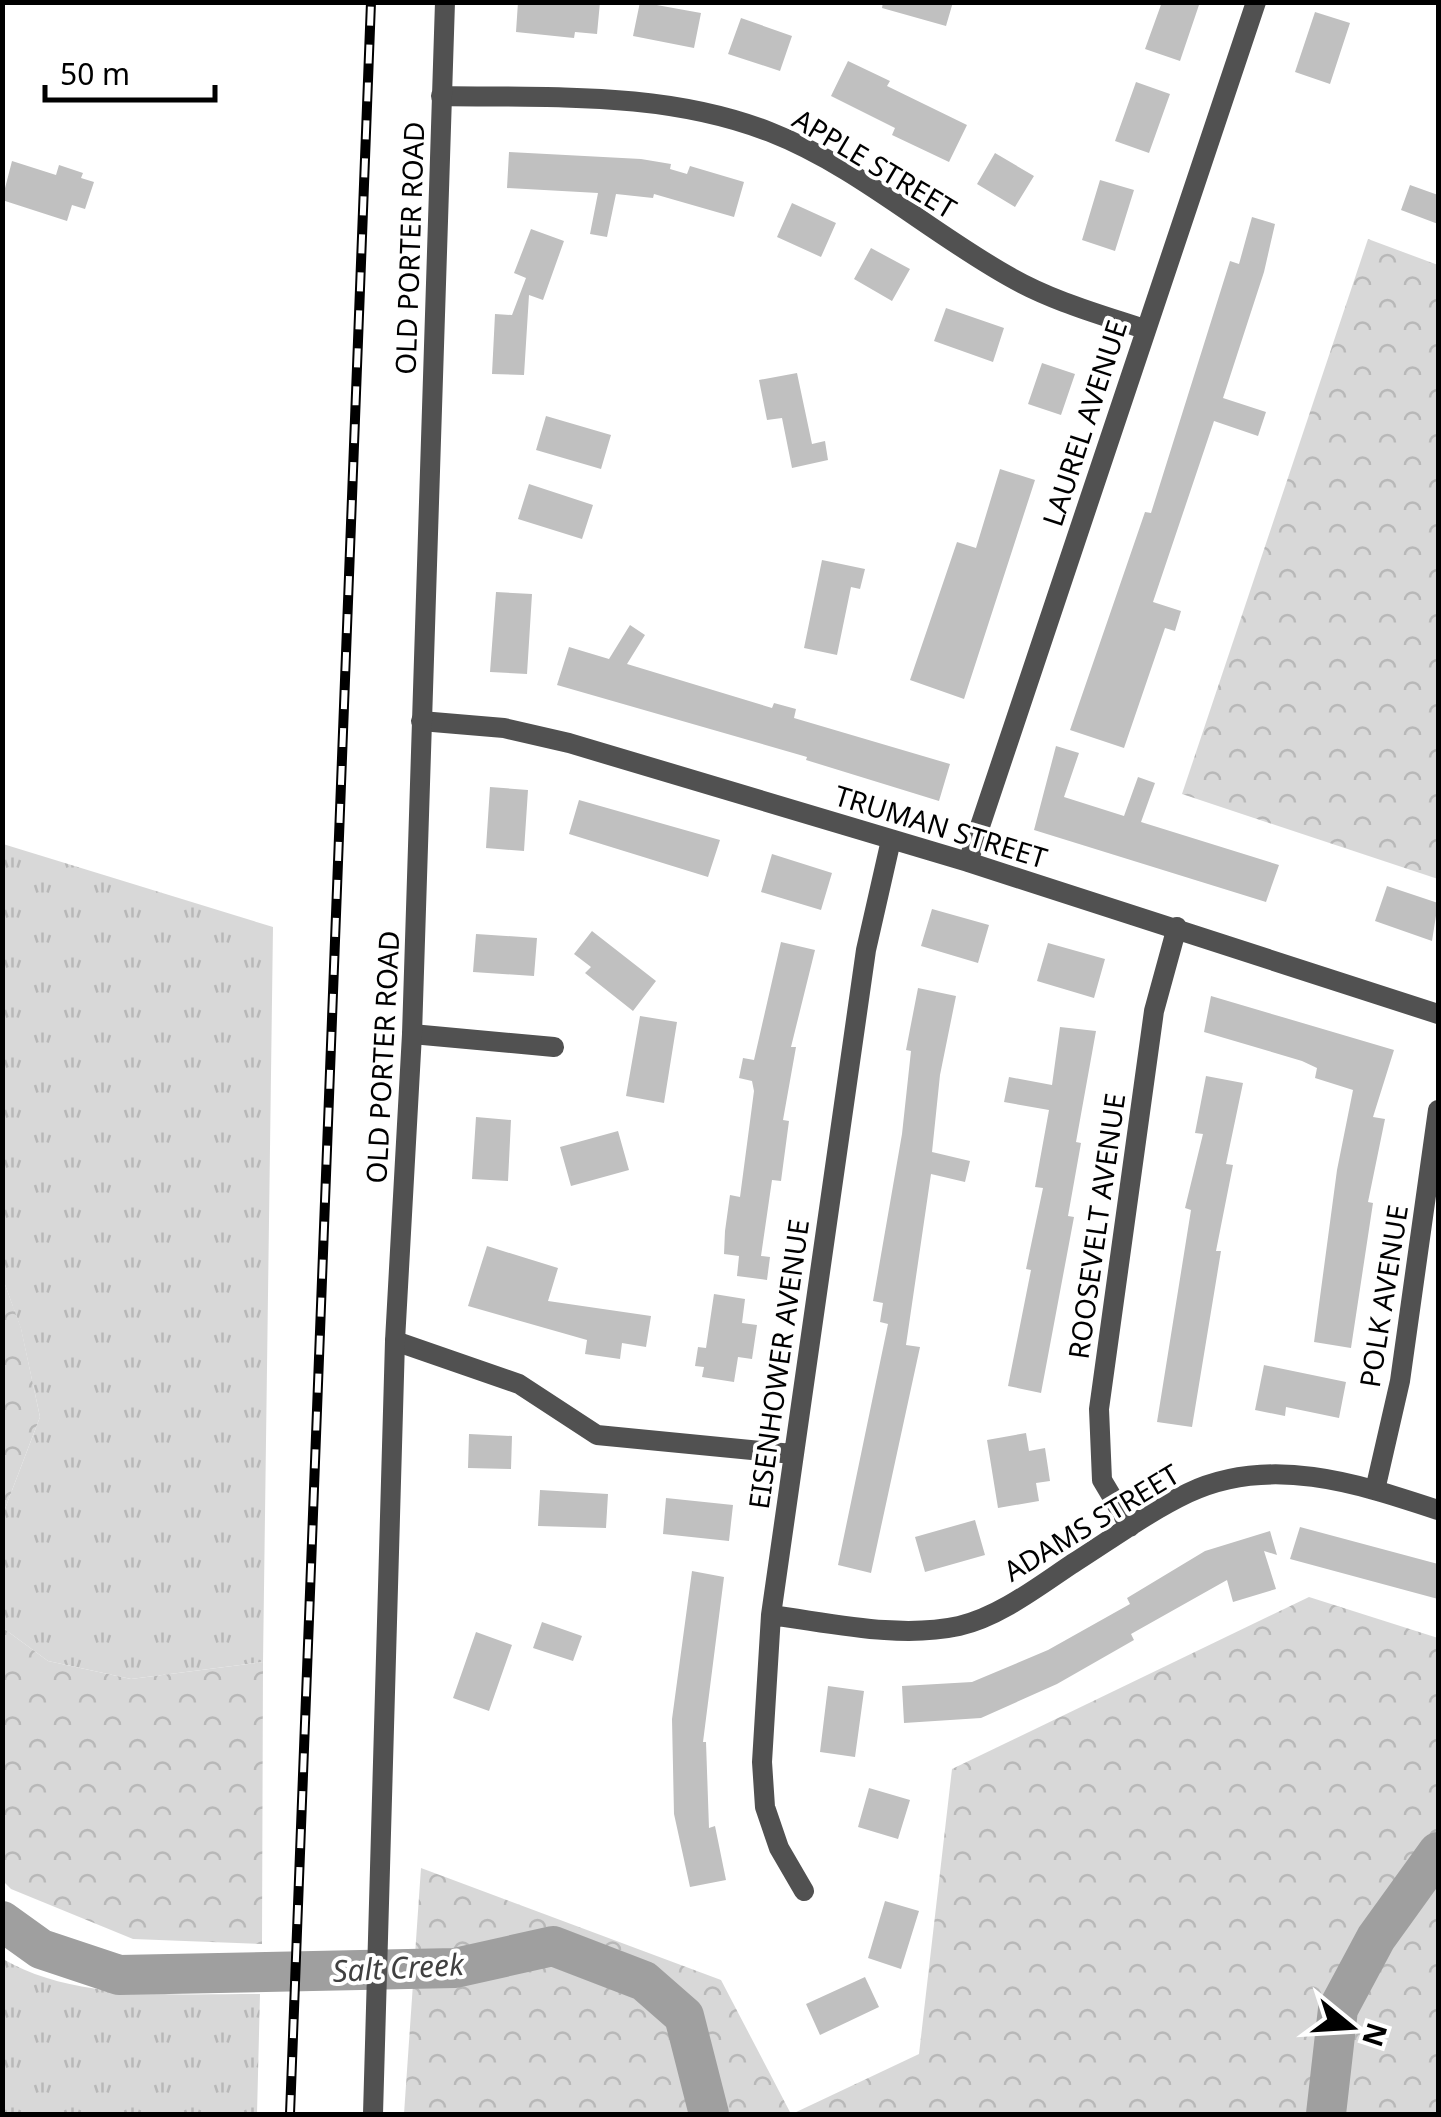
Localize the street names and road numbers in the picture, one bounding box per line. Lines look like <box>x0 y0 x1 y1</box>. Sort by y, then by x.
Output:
street label: APPLE STREET <box>786 99 964 227</box>
street label: OLD PORTER ROAD <box>386 121 432 375</box>
street label: LAUREL AVENUE <box>1033 315 1135 531</box>
street label: TRUMAN STREET <box>830 776 1052 877</box>
street label: OLD PORTER ROAD <box>356 929 408 1185</box>
street label: ROOSEVELT AVENUE <box>1059 1091 1133 1361</box>
street label: POLK AVENUE <box>1350 1202 1416 1390</box>
street label: EISENHOWER AVENUE <box>739 1217 817 1511</box>
street label: ADAMS STREET <box>996 1454 1186 1589</box>

